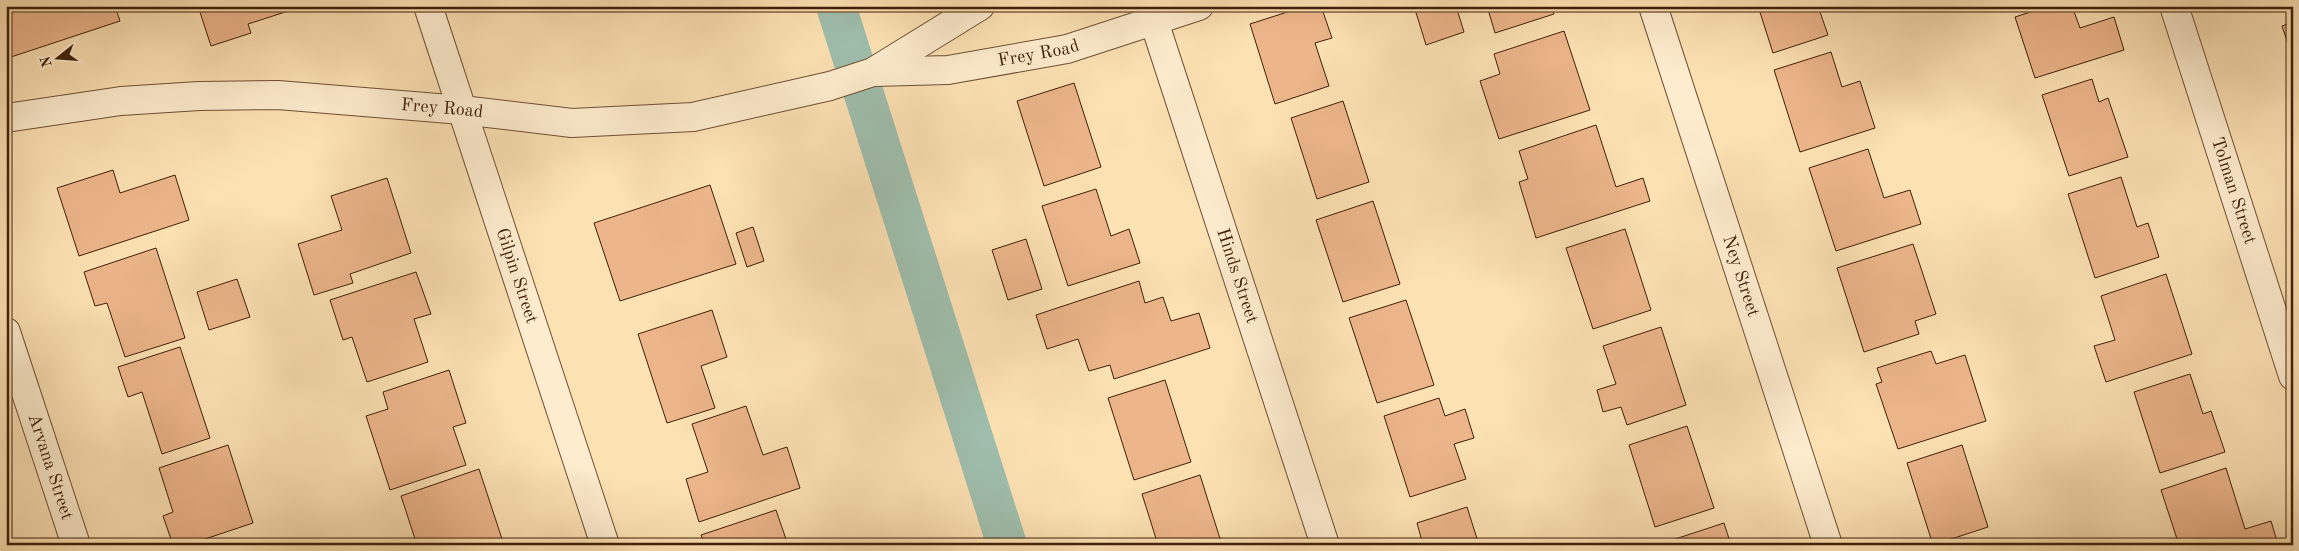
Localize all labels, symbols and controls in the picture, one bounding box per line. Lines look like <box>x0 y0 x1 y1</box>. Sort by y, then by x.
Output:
north arrow <box>32 32 82 82</box>
street label: Frey Road <box>996 37 1082 70</box>
text: N <box>38 54 55 69</box>
street label: Frey Road <box>400 96 484 121</box>
street label: Tolman Street <box>2208 135 2259 246</box>
street label: Gilpin Street <box>493 226 541 326</box>
street label: Hinds Street <box>1213 226 1261 326</box>
street label: Ney Street <box>1719 233 1762 319</box>
street label: Arvana Street <box>25 412 76 522</box>

